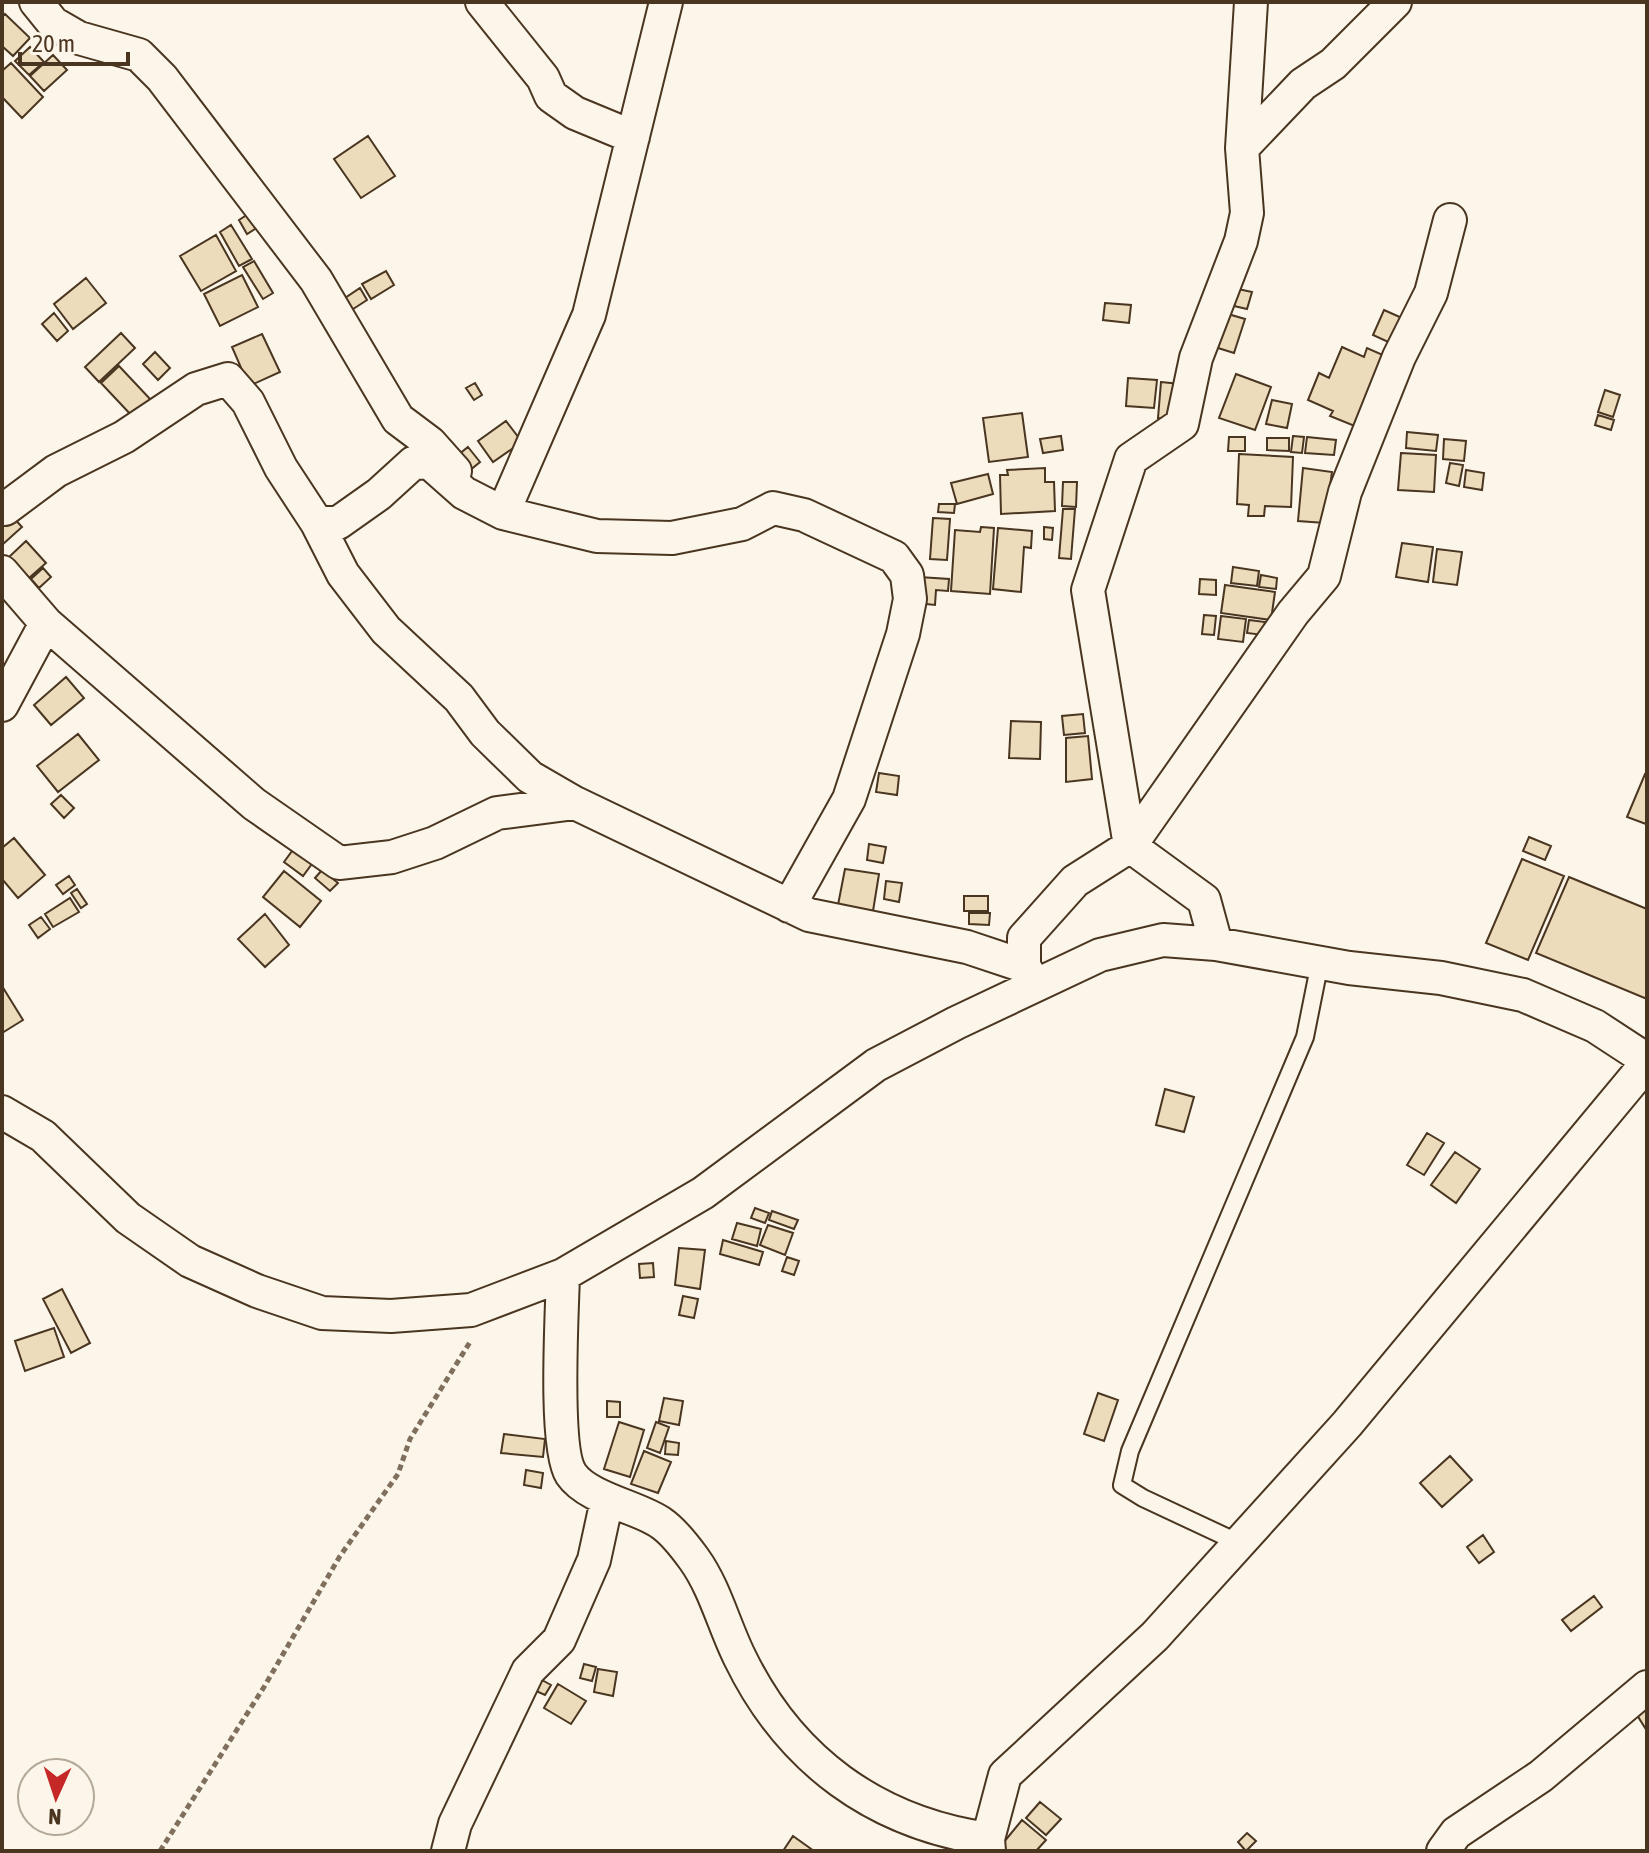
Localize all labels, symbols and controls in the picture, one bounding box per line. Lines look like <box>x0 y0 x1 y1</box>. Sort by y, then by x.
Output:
scale bar <box>20 16 128 66</box>
text: 20 m <box>32 30 75 57</box>
north arrow <box>16 1757 96 1837</box>
text: N <box>48 1804 62 1830</box>

